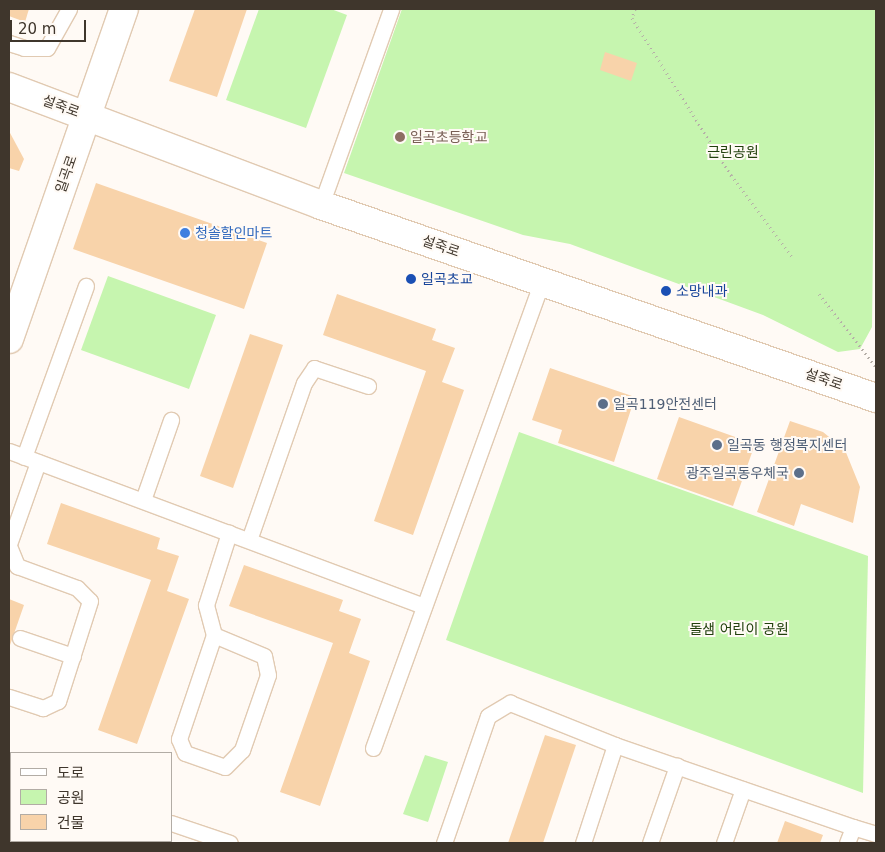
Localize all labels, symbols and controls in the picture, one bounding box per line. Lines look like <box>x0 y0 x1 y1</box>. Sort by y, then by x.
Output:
scale bar <box>12 10 89 42</box>
text: 20 m <box>18 20 56 38</box>
street label: 설죽로 <box>40 91 82 121</box>
place label: 일곡초등학교 <box>410 129 487 145</box>
marker: 일곡초등학교 <box>394 131 406 143</box>
park label: 근린공원 <box>707 144 759 160</box>
street label: 일곡로 <box>52 153 80 195</box>
place label: 청솔할인마트 <box>195 225 272 241</box>
marker: 청솔할인마트 <box>179 227 191 239</box>
street label: 설죽로 <box>420 232 462 260</box>
place label: 일곡초교 <box>421 271 473 287</box>
marker: 일곡초교 <box>405 273 417 285</box>
place label: 소망내과 <box>676 283 728 299</box>
marker: 소망내과 <box>660 285 672 297</box>
street label: 설죽로 <box>803 365 845 393</box>
place label: 일곡119안전센터 <box>613 396 717 412</box>
marker: 일곡119안전센터 <box>597 398 609 410</box>
place label: 일곡동 행정복지센터 <box>727 437 847 453</box>
marker: 일곡동 행정복지센터 <box>711 439 723 451</box>
place label: 광주일곡동우체국 <box>686 465 789 481</box>
marker: 광주일곡동우체국 <box>793 467 805 479</box>
park label: 돌샘 어린이 공원 <box>689 621 789 637</box>
legend <box>10 752 172 842</box>
text: 도로 <box>57 764 85 782</box>
text: 공원 <box>57 789 85 807</box>
text: 건물 <box>57 814 85 832</box>

